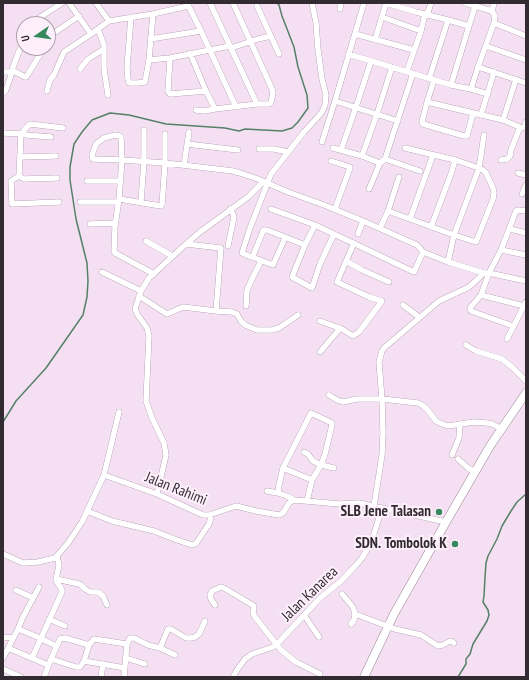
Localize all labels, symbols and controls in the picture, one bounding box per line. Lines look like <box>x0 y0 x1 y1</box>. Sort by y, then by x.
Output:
north arrow <box>16 16 56 56</box>
text: U <box>18 34 33 43</box>
street label: Jalan Rahimi <box>143 468 209 510</box>
place label: SLB Jene Talasan <box>341 503 431 521</box>
marker: SLB Jene Talasan <box>434 507 444 517</box>
place label: SDN. Tombolok K <box>355 535 447 553</box>
marker: SDN. Tombolok K <box>450 539 460 549</box>
street label: Jalan Kanarea <box>278 563 342 625</box>

